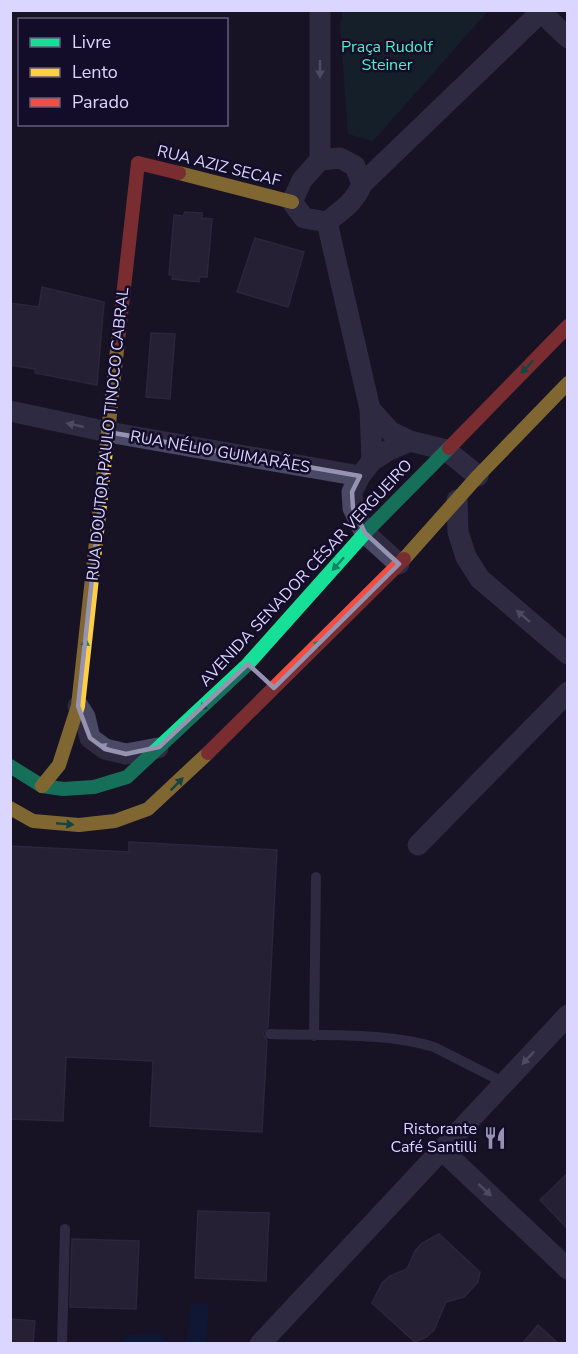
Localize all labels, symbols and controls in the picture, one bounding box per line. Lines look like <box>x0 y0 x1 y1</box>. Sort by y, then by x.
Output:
legend <box>18 18 228 126</box>
text: Livre <box>72 30 111 54</box>
park label: Praça Rudolf Steiner <box>341 36 434 76</box>
one-way arrow <box>315 59 325 78</box>
text: Lento <box>72 60 118 84</box>
text: Parado <box>72 90 129 114</box>
street label: RUA AZIZ SECAF <box>155 140 283 192</box>
street label: RUA DOUTOR PAULO TINOCO CABRAL <box>82 286 134 582</box>
one-way arrow <box>520 360 534 374</box>
one-way arrow <box>65 420 84 429</box>
street label: RUA NÉLIO GUIMARÃES <box>128 425 312 479</box>
street label: AVENIDA SENADOR CÉSAR VERGUEIRO <box>195 455 417 691</box>
one-way arrow <box>332 556 345 571</box>
one-way arrow <box>515 609 531 622</box>
one-way arrow <box>80 638 90 657</box>
one-way arrow <box>308 640 323 654</box>
one-way arrow <box>198 697 213 711</box>
one-way arrow <box>98 743 116 753</box>
one-way arrow <box>169 777 184 791</box>
one-way arrow <box>56 819 75 829</box>
one-way arrow <box>521 1050 535 1065</box>
place label: Ristorante Café Santilli <box>390 1118 477 1158</box>
restaurant icon: Ristorante Café Santilli <box>482 1125 508 1151</box>
one-way arrow <box>477 1183 492 1197</box>

